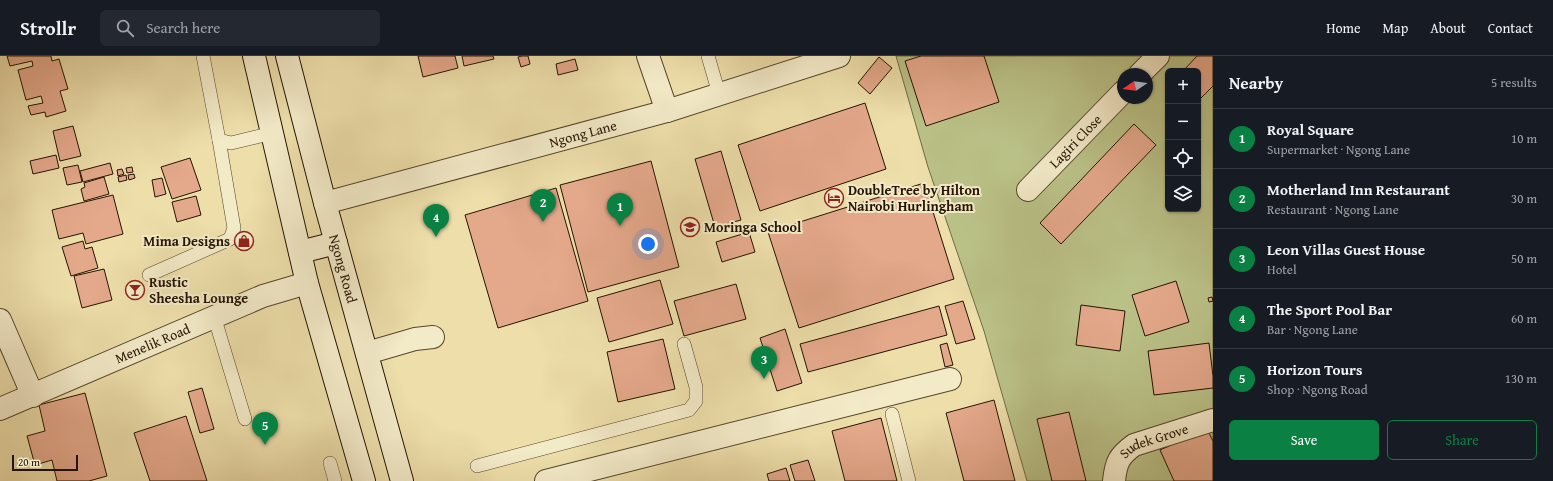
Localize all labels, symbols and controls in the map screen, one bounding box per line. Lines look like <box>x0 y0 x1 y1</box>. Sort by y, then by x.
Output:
search box <box>100 10 380 46</box>
text: Strollr <box>20 14 76 42</box>
icon: search <box>114 17 136 39</box>
text: Search here <box>146 17 220 38</box>
text: Home <box>1326 18 1361 38</box>
text: Map <box>1383 18 1408 38</box>
text: About <box>1430 18 1466 38</box>
text: Contact <box>1488 18 1533 38</box>
north arrow <box>1117 68 1153 104</box>
map controls <box>1165 68 1201 212</box>
button: + <box>1165 68 1201 104</box>
text: Nearby <box>1229 70 1283 95</box>
text: 5 results <box>1491 73 1537 92</box>
button: − <box>1165 104 1201 140</box>
street label: Lagiri Close <box>1044 109 1106 173</box>
street label: Ngong Lane <box>547 115 619 152</box>
text: Royal Square <box>1267 119 1354 140</box>
text: 1 <box>1239 129 1245 148</box>
text: 10 m <box>1511 129 1537 148</box>
button: locate <box>1165 140 1201 176</box>
text: Supermarket · Ngong Lane <box>1267 140 1410 159</box>
button: layers <box>1165 176 1201 212</box>
text: Motherland Inn Restaurant <box>1267 179 1450 200</box>
place label: DoubleTree by Hilton Nairobi Hurlingham <box>848 180 981 216</box>
hotel icon: DoubleTree by Hilton Nairobi Hurlingham <box>823 187 845 209</box>
pin: 2 <box>530 189 556 222</box>
text: 2 <box>1239 189 1245 208</box>
text: 30 m <box>1511 189 1537 208</box>
pin: 1 <box>607 193 633 226</box>
text: Restaurant · Ngong Lane <box>1267 200 1399 219</box>
pin: 4 <box>423 204 449 237</box>
school or university icon: Moringa School <box>679 216 701 238</box>
place label: Moringa School <box>704 217 802 237</box>
shop icon: Mima Designs <box>233 230 255 252</box>
place label: Mima Designs <box>143 231 230 251</box>
street label: Ngong Road <box>324 232 362 306</box>
your location <box>638 234 658 254</box>
text: Leon Villas Guest House <box>1267 239 1425 260</box>
text: 3 <box>1239 249 1245 268</box>
text: 50 m <box>1511 249 1537 268</box>
text: Hotel <box>1267 260 1297 279</box>
place label: Rustic Sheesha Lounge <box>149 272 248 308</box>
bar icon: Rustic Sheesha Lounge <box>124 279 146 301</box>
text: The Sport Pool Bar <box>1267 299 1392 320</box>
text: 4 <box>1239 309 1245 328</box>
text: 60 m <box>1511 309 1537 328</box>
street label: Menelik Road <box>112 318 194 368</box>
text: Bar · Ngong Lane <box>1267 320 1358 339</box>
pin: 3 <box>751 346 777 379</box>
text: Horizon Tours <box>1267 359 1362 380</box>
text: 5 <box>1239 369 1245 388</box>
text: 130 m <box>1505 369 1537 388</box>
text: Shop · Ngong Road <box>1267 380 1368 399</box>
pin: 5 <box>252 412 278 445</box>
street label: Sudek Grove <box>1115 418 1191 463</box>
button: Save <box>1229 420 1379 460</box>
button: Share <box>1387 420 1537 460</box>
scale bar <box>12 453 78 472</box>
text: 20 m <box>18 454 40 470</box>

